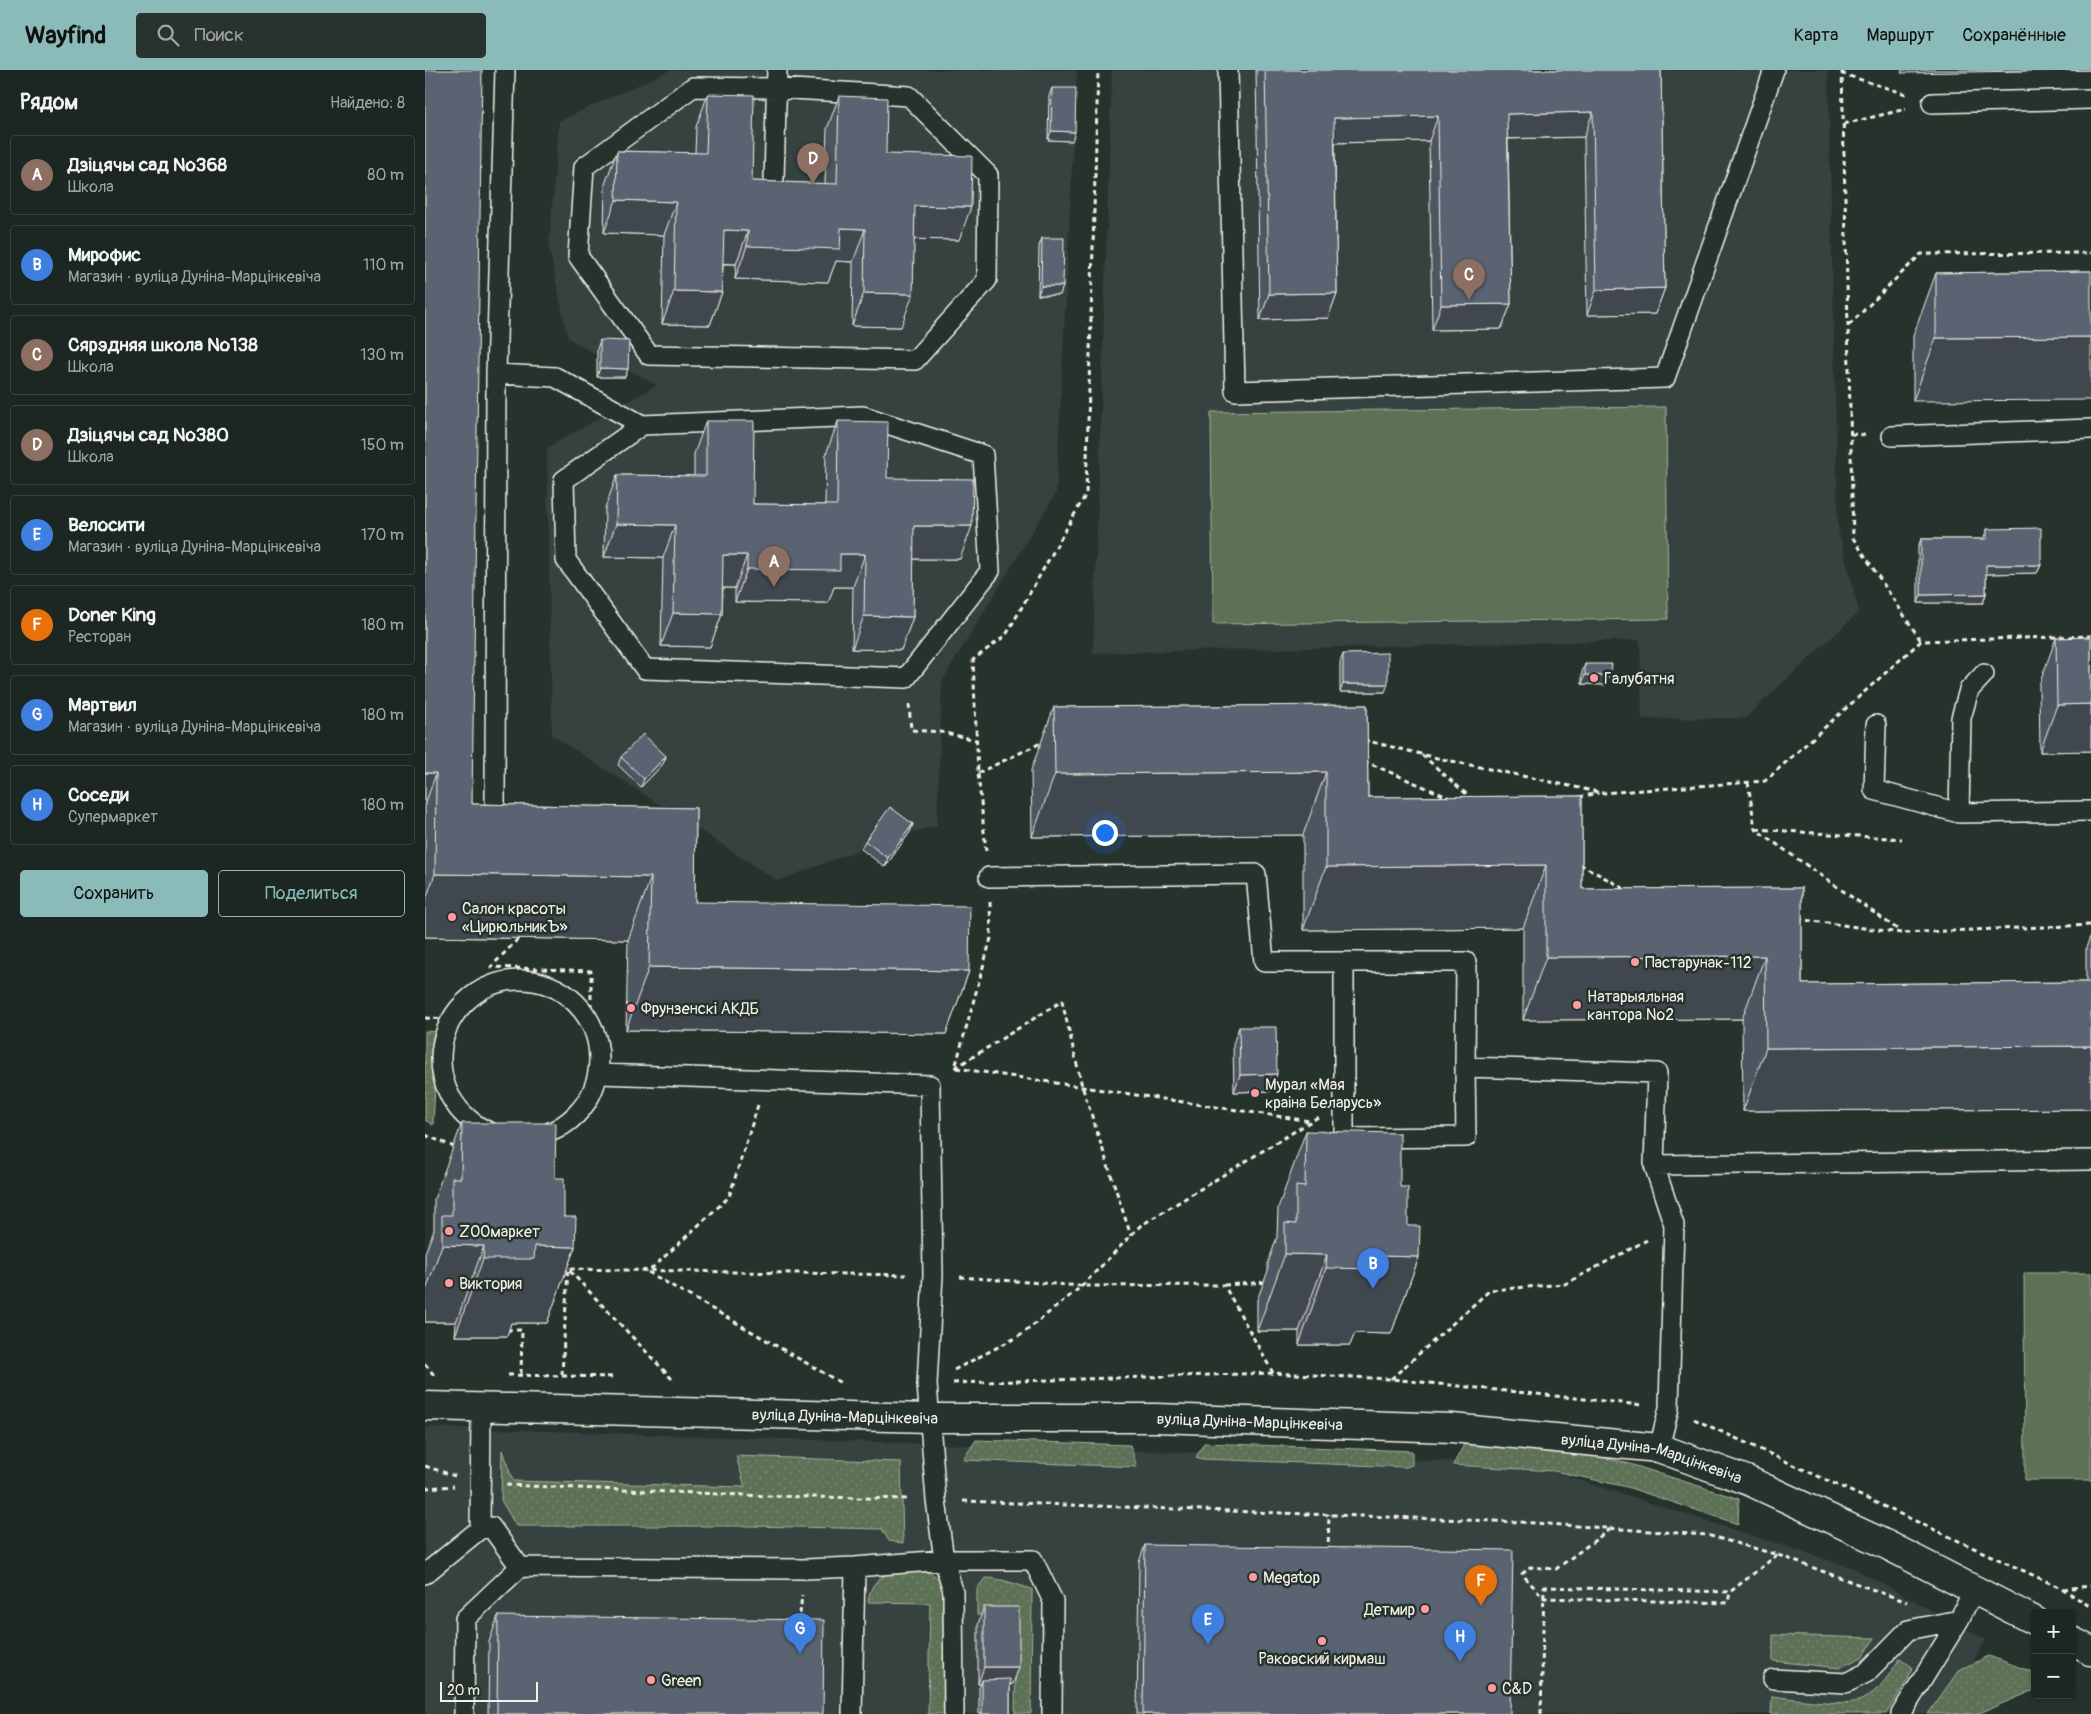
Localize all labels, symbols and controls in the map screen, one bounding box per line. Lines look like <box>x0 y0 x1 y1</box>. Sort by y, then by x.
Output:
search box <box>136 13 486 58</box>
text: Wayfind <box>25 21 106 50</box>
icon: search <box>154 21 182 49</box>
text: Поиск <box>194 23 244 47</box>
text: Карта <box>1794 24 1838 47</box>
text: Маршрут <box>1866 24 1934 47</box>
text: Сохранённые <box>1962 24 2066 47</box>
text: Рядом <box>20 89 78 116</box>
text: Найдено: 8 <box>330 93 405 113</box>
pin: D <box>797 143 829 184</box>
text: Дзіцячы сад №368 <box>68 153 227 177</box>
text: A <box>32 165 42 185</box>
text: 80 m <box>367 165 404 185</box>
text: Школа <box>68 177 114 197</box>
text: Мирофис <box>68 243 141 267</box>
text: B <box>32 255 42 275</box>
text: 110 m <box>363 255 404 275</box>
pin: C <box>1453 259 1485 300</box>
text: Магазин · вуліца Дуніна-Марцінкевіча <box>68 267 321 287</box>
text: Сярэдняя школа №138 <box>68 333 258 357</box>
text: C <box>32 345 42 365</box>
text: 130 m <box>360 345 404 365</box>
text: Школа <box>68 357 114 377</box>
text: Дзіцячы сад №380 <box>68 423 229 447</box>
text: D <box>32 435 42 455</box>
text: 150 m <box>360 435 404 455</box>
text: Школа <box>68 447 114 467</box>
text: Велосити <box>68 513 144 537</box>
text: E <box>33 525 41 545</box>
text: 170 m <box>361 525 404 545</box>
text: Магазин · вуліца Дуніна-Марцінкевіча <box>68 537 321 557</box>
pin: A <box>758 546 790 587</box>
text: Doner King <box>68 603 156 627</box>
text: F <box>32 615 42 635</box>
text: 180 m <box>361 615 404 635</box>
text: Ресторан <box>68 627 131 647</box>
place label: Галубятня <box>1604 669 1675 689</box>
marker: Галубятня <box>1588 672 1600 684</box>
text: Мартвил <box>68 693 137 717</box>
text: G <box>32 705 42 725</box>
text: 180 m <box>361 705 404 725</box>
text: Магазин · вуліца Дуніна-Марцінкевіча <box>68 717 321 737</box>
text: Соседи <box>68 783 129 807</box>
text: H <box>32 795 42 815</box>
text: 180 m <box>361 795 404 815</box>
text: Супермаркет <box>68 807 158 827</box>
your location <box>1092 820 1118 846</box>
button: Сохранить <box>20 870 208 917</box>
button: Поделиться <box>218 870 405 917</box>
place label: Салон красоты «ЦирюльникЪ» <box>462 899 568 937</box>
marker: Салон красоты «ЦирюльникЪ» <box>446 911 458 923</box>
place label: Пастарунак-112 <box>1645 953 1752 973</box>
marker: Пастарунак-112 <box>1629 956 1641 968</box>
place label: Натарыяльная кантора №2 <box>1587 987 1684 1025</box>
place label: Фрунзенскі АКДБ <box>641 999 759 1019</box>
marker: Натарыяльная кантора №2 <box>1571 999 1583 1011</box>
marker: Фрунзенскі АКДБ <box>625 1002 637 1014</box>
place label: Мурал «Мая краіна Беларусь» <box>1265 1075 1381 1113</box>
marker: Мурал «Мая краіна Беларусь» <box>1249 1087 1261 1099</box>
place label: ZOOмаркет <box>459 1222 540 1242</box>
marker: ZOOмаркет <box>443 1225 455 1237</box>
pin: B <box>1357 1248 1389 1289</box>
place label: Виктория <box>459 1274 522 1294</box>
marker: Виктория <box>443 1277 455 1289</box>
street label: вуліца Дуніна-Марцінкевіча <box>751 1405 938 1429</box>
street label: вуліца Дуніна-Марцінкевіча <box>1156 1409 1343 1435</box>
street label: вуліца Дуніна-Марцінкевіча <box>1560 1430 1745 1489</box>
pin: F <box>1465 1565 1497 1606</box>
place label: Megatop <box>1263 1568 1320 1588</box>
marker: Megatop <box>1247 1571 1259 1583</box>
place label: Детмир <box>1363 1600 1415 1620</box>
marker: Детмир <box>1419 1603 1431 1615</box>
pin: E <box>1192 1604 1224 1645</box>
map controls <box>2031 1609 2076 1699</box>
button: + <box>2031 1609 2076 1654</box>
pin: G <box>784 1613 816 1654</box>
pin: H <box>1444 1621 1476 1662</box>
marker: Раковский кирмаш <box>1316 1635 1328 1647</box>
place label: Раковский кирмаш <box>1258 1649 1386 1669</box>
button: − <box>2031 1654 2076 1699</box>
place label: Green <box>661 1671 702 1691</box>
marker: Green <box>645 1674 657 1686</box>
scale bar <box>440 1679 537 1702</box>
place label: C&D <box>1502 1679 1532 1699</box>
text: 20 m <box>447 1682 480 1699</box>
marker: C&D <box>1486 1682 1498 1694</box>

